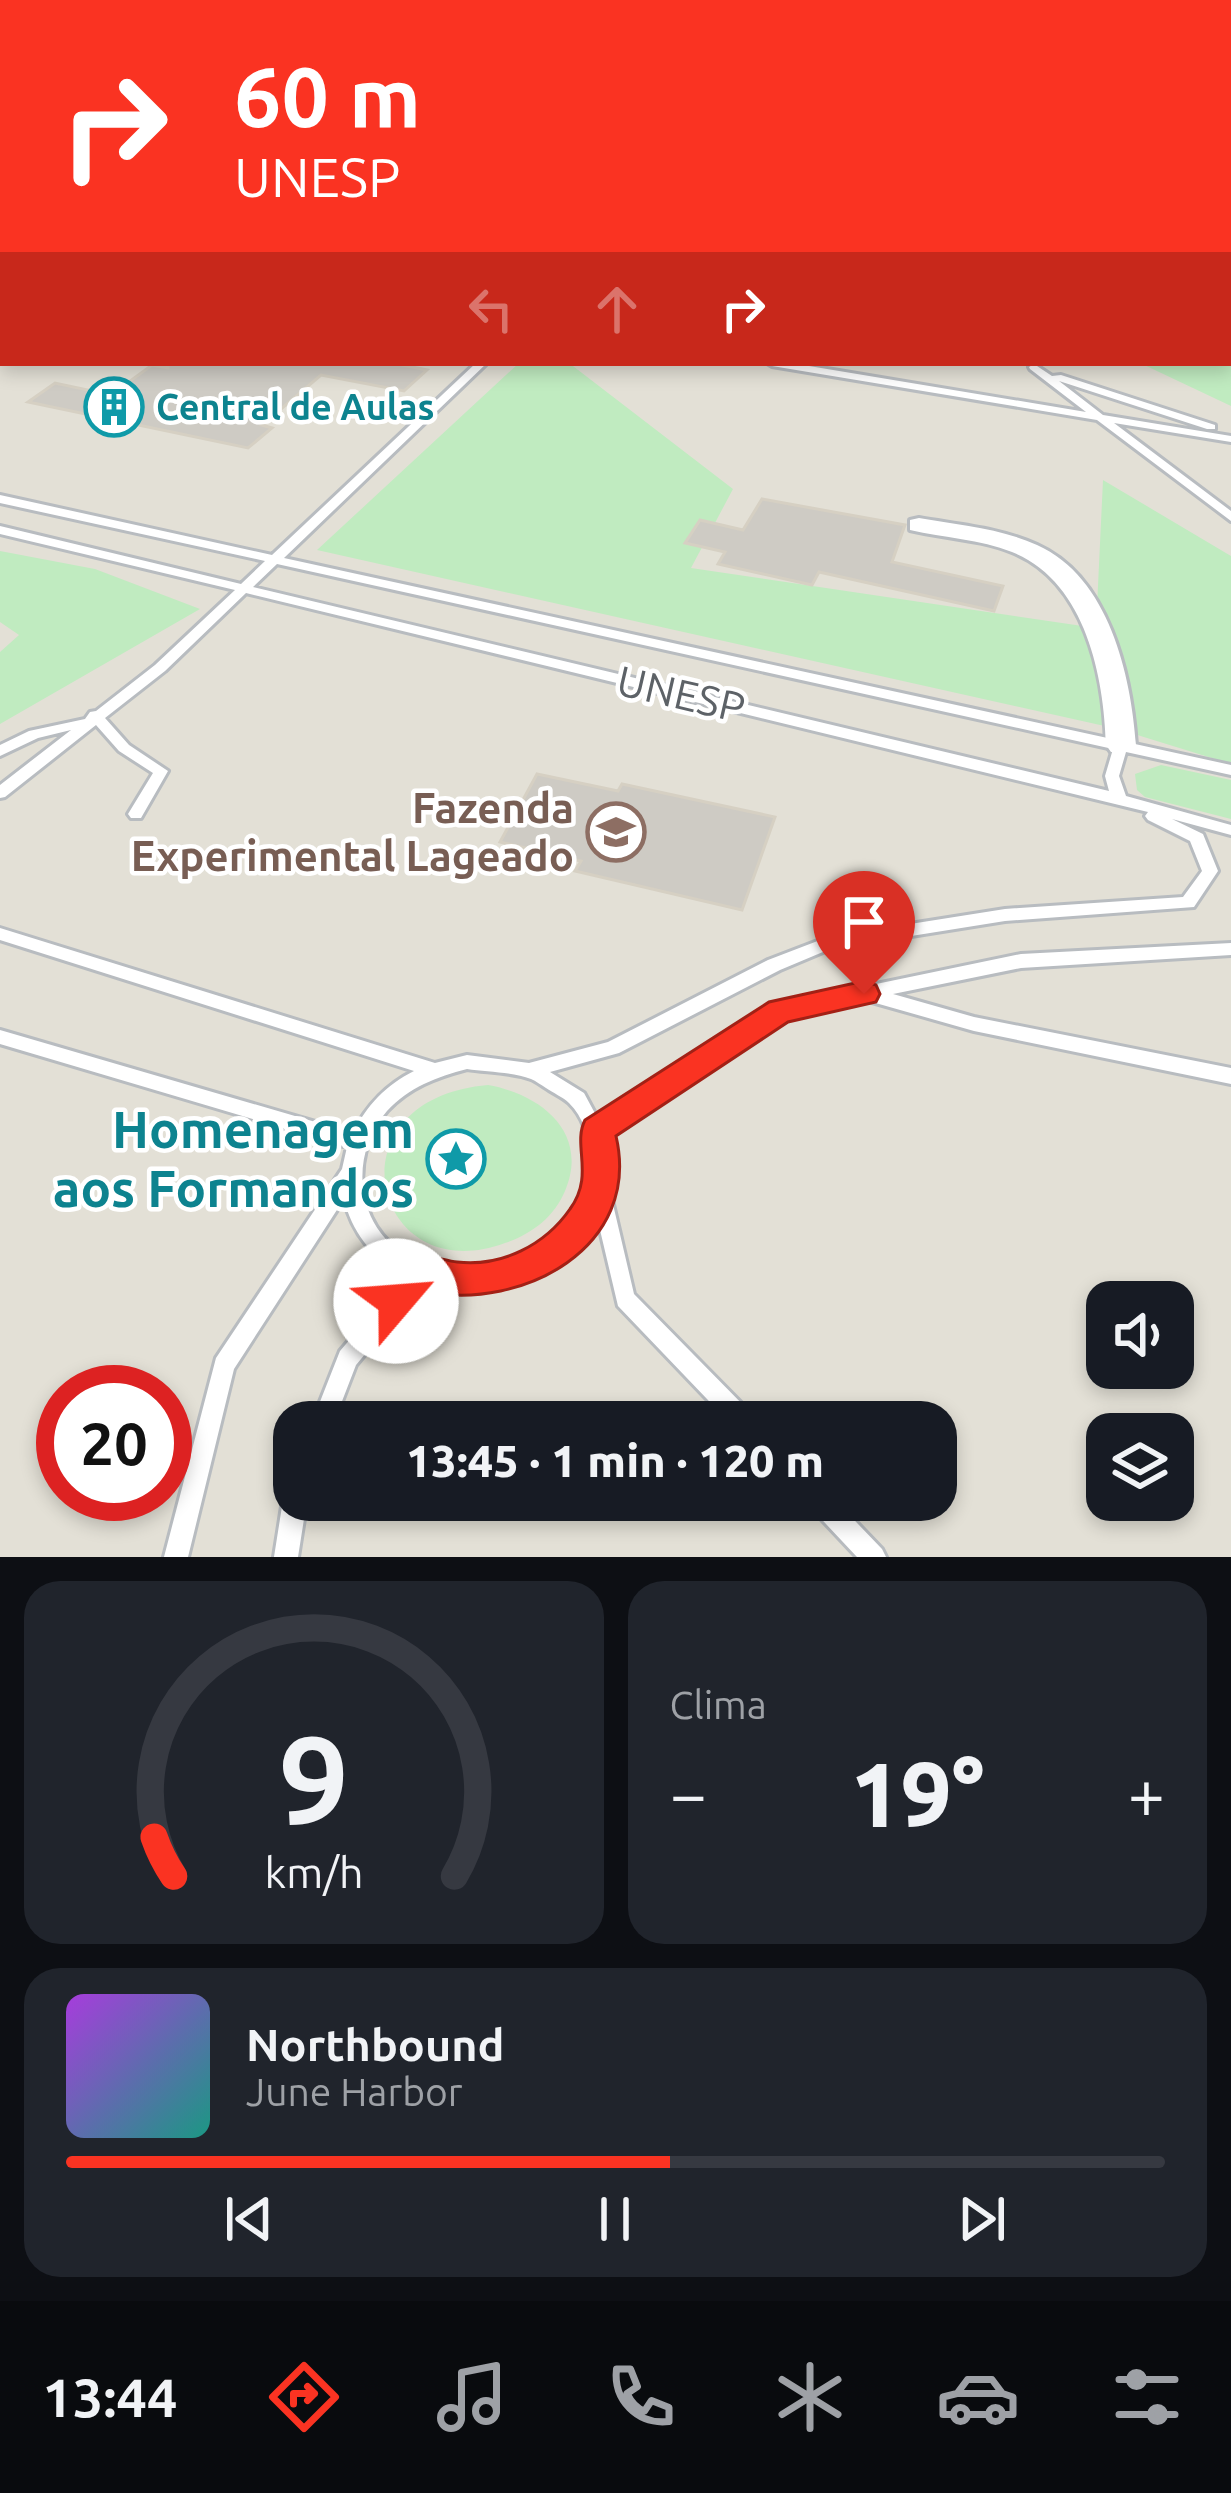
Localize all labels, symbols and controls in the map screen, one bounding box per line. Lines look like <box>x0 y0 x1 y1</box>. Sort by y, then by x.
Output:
icon: right <box>36 48 192 204</box>
text: 60 m <box>234 49 421 143</box>
text: UNESP <box>234 147 400 207</box>
icon: left <box>458 276 524 342</box>
icon: ahead <box>584 276 650 342</box>
icon: right <box>710 276 776 342</box>
building icon: Central de Aulas <box>83 376 145 438</box>
place label: Central de Aulas <box>156 386 435 427</box>
street label: UNESP <box>613 656 749 731</box>
place label: Fazenda Experimental Lageado <box>131 784 574 879</box>
school or university icon: Fazenda Experimental Lageado <box>585 801 647 863</box>
pin <box>813 871 915 994</box>
icon: arrive <box>831 889 897 955</box>
place label: Homenagem aos Formandos <box>53 1100 414 1217</box>
place icon: Homenagem aos Formandos <box>425 1128 487 1190</box>
position arrow <box>333 1238 459 1364</box>
map controls <box>1086 1281 1194 1521</box>
button: sound <box>1086 1281 1194 1389</box>
speed limit sign: 20 <box>36 1365 192 1521</box>
button: layers <box>1086 1413 1194 1521</box>
text: 13:45 · 1 min · 120 m <box>406 1435 824 1486</box>
text: Clima <box>670 1683 767 1726</box>
text: 9 <box>279 1709 349 1849</box>
text: 19° <box>850 1743 984 1844</box>
text: − <box>670 1756 707 1830</box>
text: + <box>1128 1756 1165 1830</box>
text: km/h <box>264 1847 363 1895</box>
text: Northbound <box>246 2019 505 2070</box>
text: June Harbor <box>246 2070 463 2113</box>
icon: previous <box>216 2186 282 2252</box>
icon: pause <box>582 2186 648 2252</box>
icon: next <box>949 2186 1015 2252</box>
icon: directions <box>262 2355 346 2439</box>
icon: music <box>430 2355 514 2439</box>
icon: phone <box>599 2355 683 2439</box>
icon: climate <box>768 2355 852 2439</box>
icon: car <box>936 2355 1020 2439</box>
icon: filters <box>1105 2355 1189 2439</box>
text: 13:44 <box>42 2367 177 2427</box>

